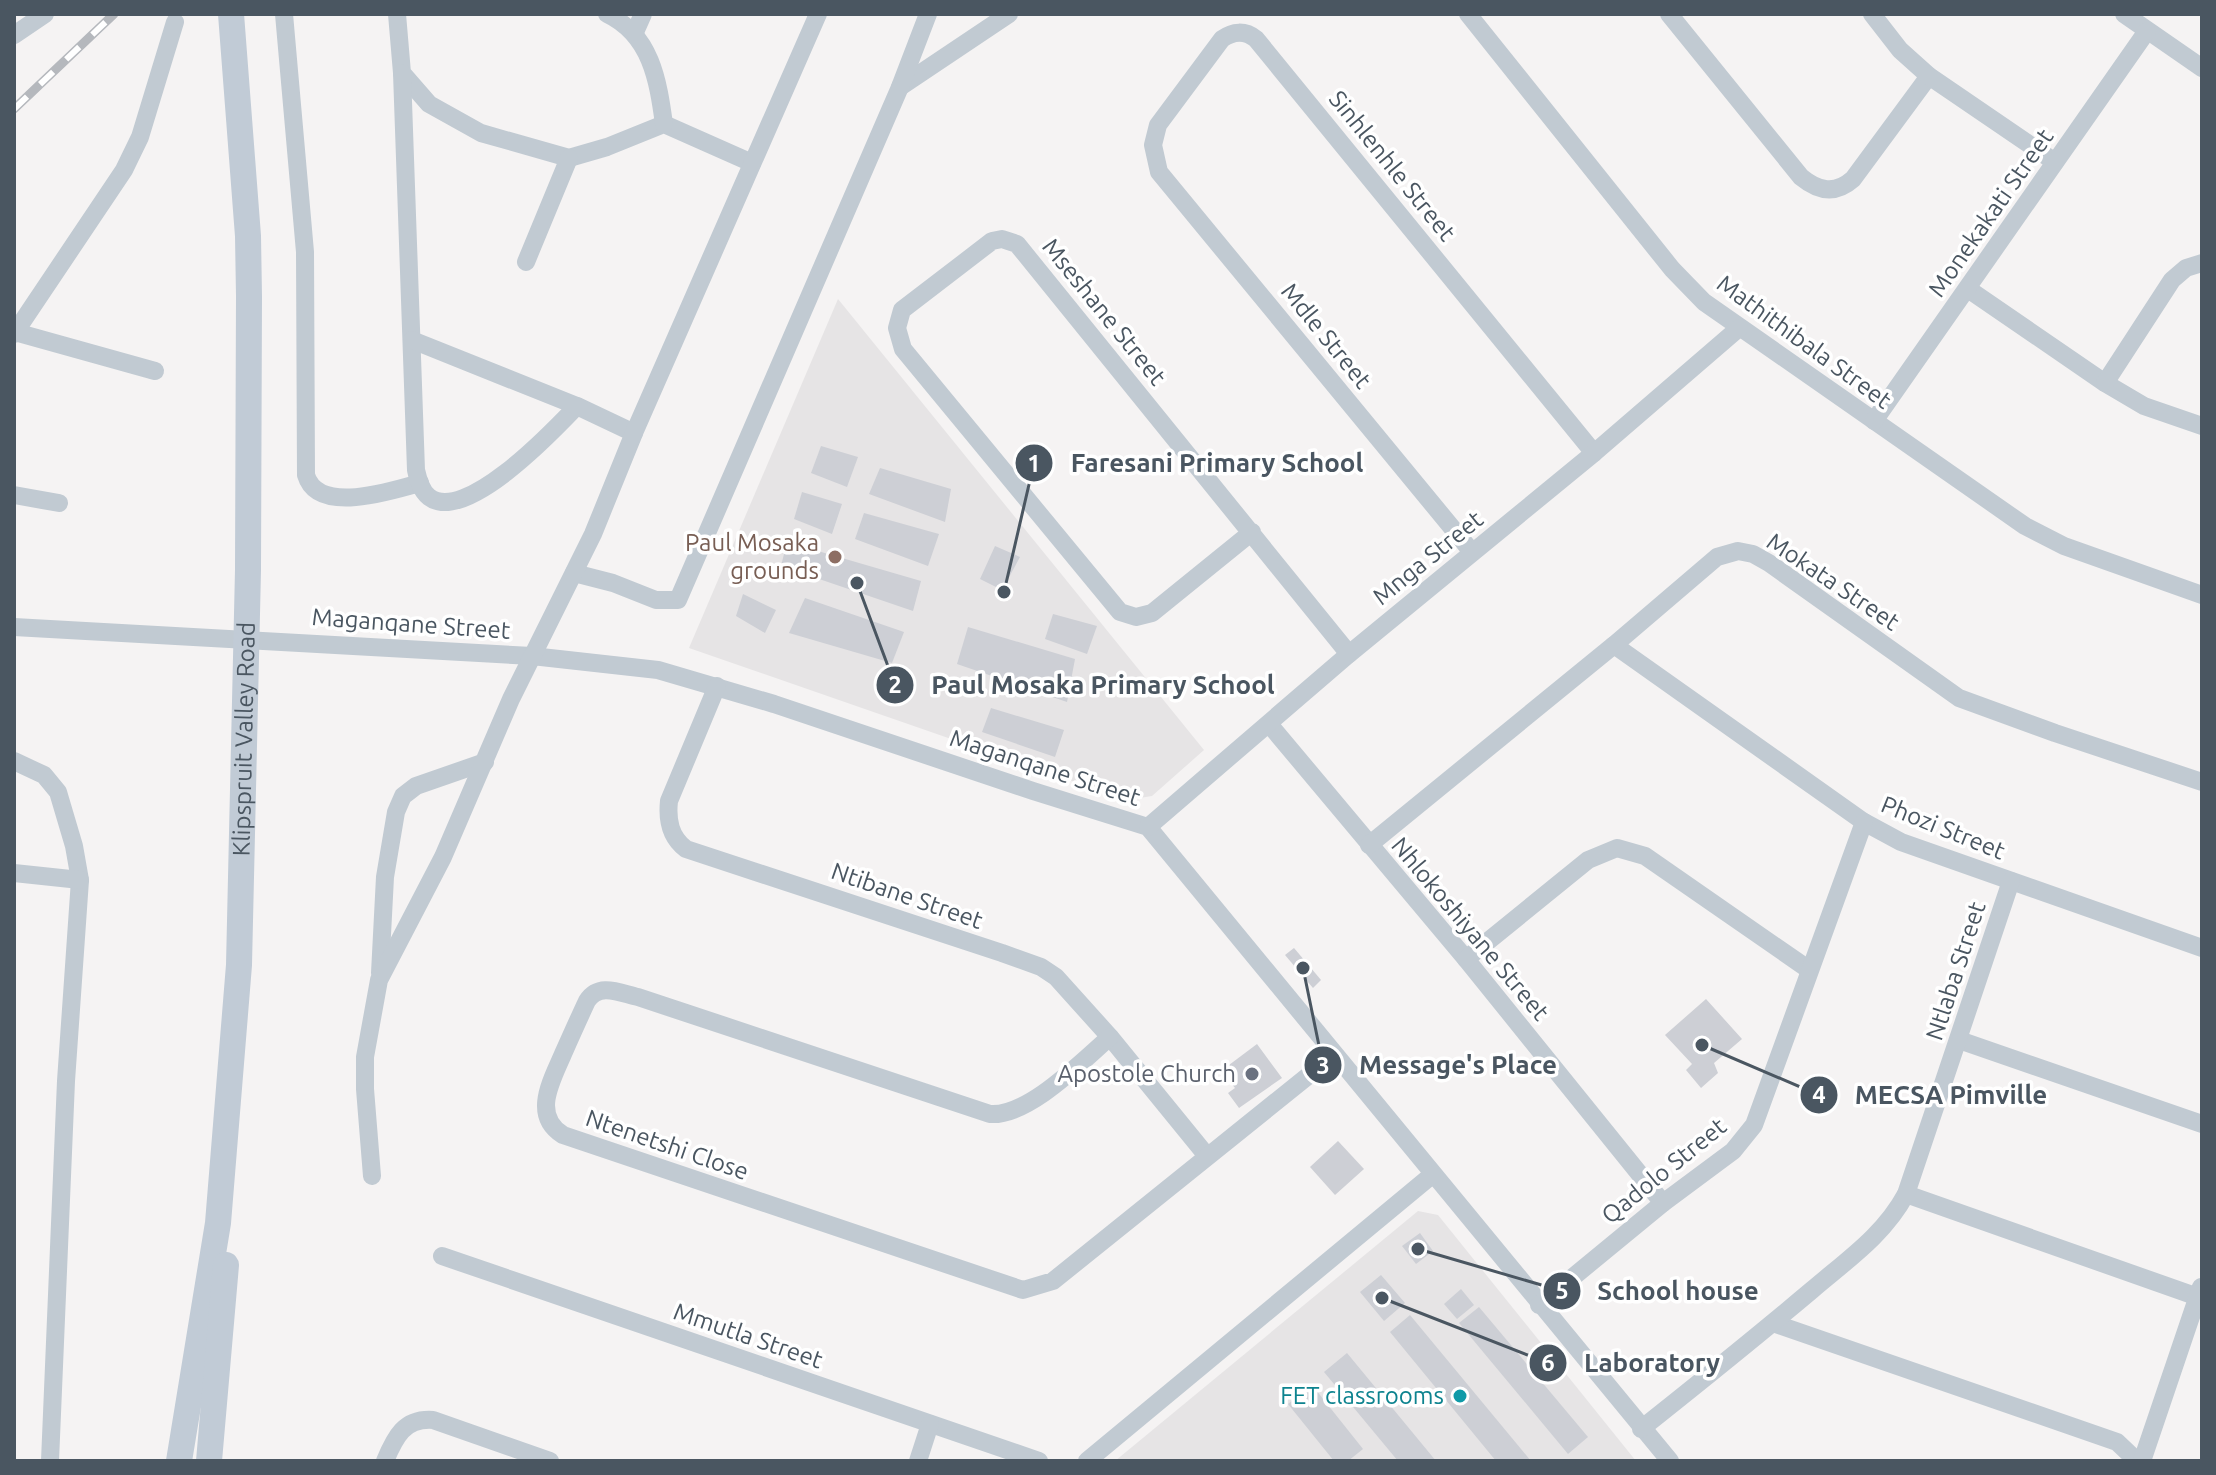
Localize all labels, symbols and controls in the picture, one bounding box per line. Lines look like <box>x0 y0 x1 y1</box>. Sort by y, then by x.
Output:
street label: Sinhlenhle Street <box>1324 85 1461 246</box>
street label: Monekakati Street <box>1923 123 2059 302</box>
street label: Mseshane Street <box>1037 233 1172 391</box>
street label: Mathithibala Street <box>1712 269 1897 414</box>
street label: Mdle Street <box>1276 278 1377 394</box>
callout: Faresani Primary School <box>1014 438 1379 488</box>
text: Faresani Primary School <box>1071 448 1363 477</box>
text: 1 <box>1027 450 1041 477</box>
street label: Mnga Street <box>1367 505 1488 610</box>
street label: Mokata Street <box>1762 527 1905 636</box>
place label: Paul Mosaka grounds <box>685 529 819 584</box>
marker: Paul Mosaka grounds <box>826 548 844 566</box>
street label: Maganqane Street <box>311 603 512 644</box>
street label: Klipspruit Valley Road <box>227 622 260 857</box>
callout: Paul Mosaka Primary School <box>875 660 1291 710</box>
text: Paul Mosaka Primary School <box>931 670 1275 699</box>
text: 2 <box>888 671 902 698</box>
street label: Maganqane Street <box>946 724 1144 811</box>
street label: Phozi Street <box>1877 790 2010 865</box>
street label: Nhlokoshiyane Street <box>1386 832 1555 1026</box>
street label: Ntibane Street <box>828 857 987 934</box>
street label: Ntlaba Street <box>1920 898 1991 1044</box>
callout: Message's Place <box>1303 1040 1573 1090</box>
text: Message's Place <box>1359 1050 1557 1079</box>
text: 3 <box>1316 1052 1330 1079</box>
place label: Apostole Church <box>1057 1060 1236 1087</box>
marker: Apostole Church <box>1243 1065 1261 1083</box>
callout: MECSA Pimville <box>1799 1070 2063 1120</box>
text: MECSA Pimville <box>1855 1080 2047 1109</box>
text: 4 <box>1812 1081 1826 1108</box>
street label: Ntenetshi Close <box>582 1104 752 1185</box>
street label: Qadolo Street <box>1596 1112 1732 1229</box>
callout: School house <box>1542 1266 1775 1316</box>
text: School house <box>1597 1276 1759 1305</box>
text: 5 <box>1555 1277 1569 1304</box>
street label: Mmutla Street <box>670 1297 827 1374</box>
callout: Laboratory <box>1528 1338 1736 1388</box>
text: Laboratory <box>1584 1348 1720 1377</box>
text: 6 <box>1541 1349 1555 1376</box>
place label: FET classrooms <box>1280 1382 1444 1409</box>
marker: FET classrooms <box>1451 1387 1469 1405</box>

